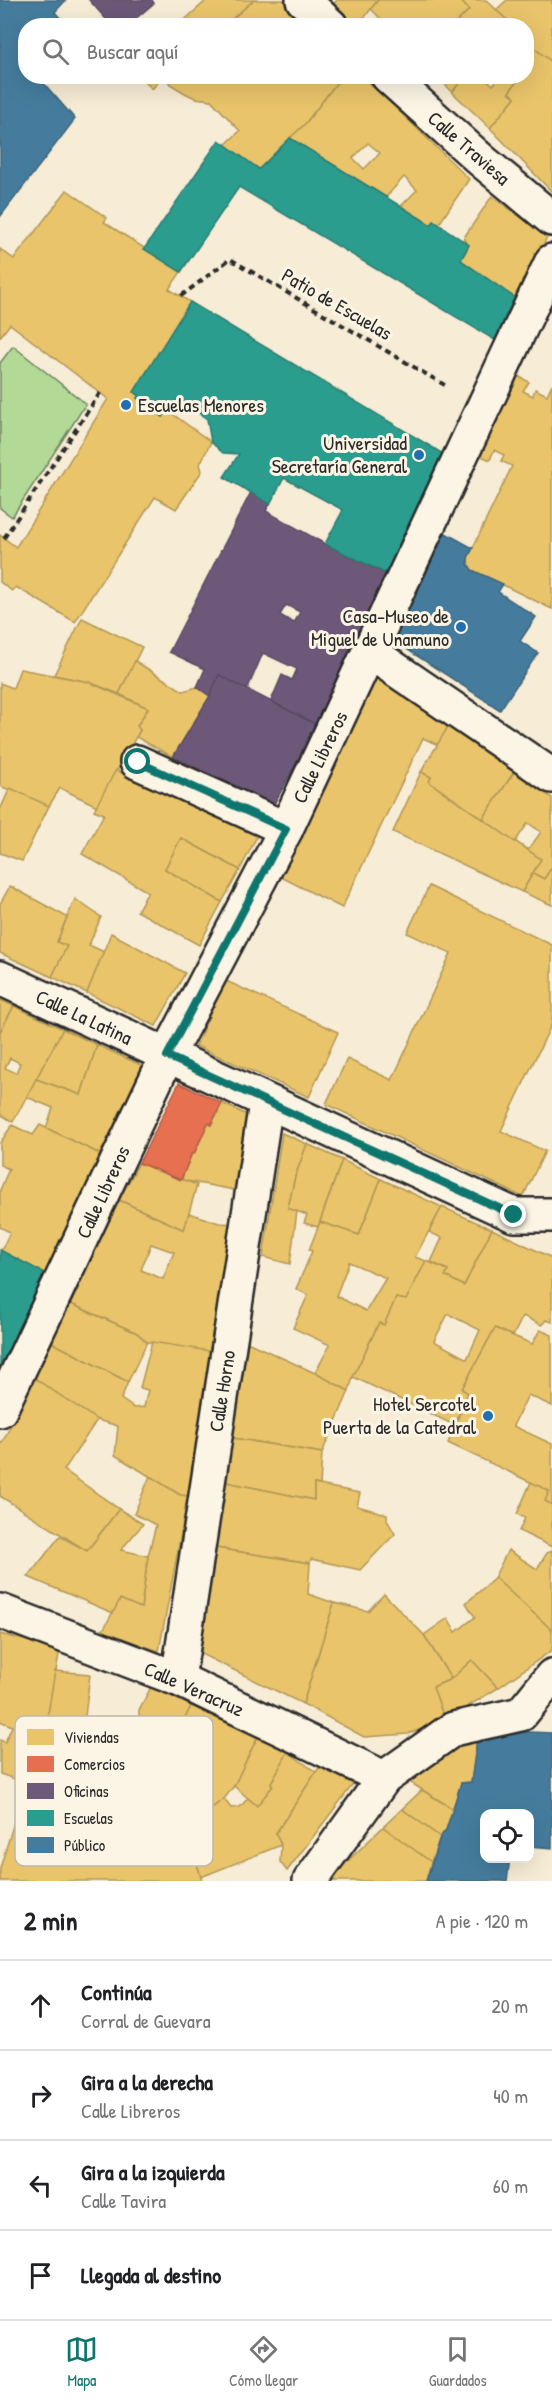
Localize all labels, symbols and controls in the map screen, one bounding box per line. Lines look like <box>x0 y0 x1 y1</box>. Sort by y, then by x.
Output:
search box <box>18 18 534 84</box>
icon: search <box>39 35 72 68</box>
text: Buscar aquí <box>87 36 179 66</box>
street label: Calle Traviesa <box>422 104 516 191</box>
street label: Patio de Escuelas <box>277 261 397 346</box>
place label: Escuelas Menores <box>138 391 264 418</box>
marker: Escuelas Menores <box>119 398 133 412</box>
place label: Universidad Secretaría General <box>272 429 408 479</box>
marker: Universidad Secretaría General <box>412 448 426 462</box>
place label: Casa-Museo de Miguel de Unamuno <box>311 602 449 652</box>
marker: Casa-Museo de Miguel de Unamuno <box>454 620 468 634</box>
street label: Calle Libreros <box>286 706 354 807</box>
route start <box>124 748 150 774</box>
street label: Calle La Latina <box>32 982 137 1051</box>
street label: Calle Libreros <box>69 1141 136 1242</box>
route end <box>500 1201 526 1227</box>
street label: Calle Horno <box>202 1348 241 1434</box>
place label: Hotel Sercotel Puerta de la Catedral <box>323 1390 477 1440</box>
marker: Hotel Sercotel Puerta de la Catedral <box>481 1409 495 1423</box>
street label: Calle Veracruz <box>140 1655 249 1723</box>
legend <box>15 1716 213 1866</box>
text: Viviendas <box>64 1726 119 1748</box>
text: Comercios <box>64 1753 125 1775</box>
text: Oficinas <box>64 1780 109 1802</box>
text: Escuelas <box>64 1807 113 1829</box>
map controls <box>480 1809 534 1863</box>
button: locate <box>480 1809 534 1863</box>
text: Público <box>64 1834 106 1856</box>
text: 2 min <box>24 1903 77 1938</box>
text: A pie · 120 m <box>436 1907 528 1934</box>
text: Continúa <box>81 1977 152 2007</box>
icon: ahead <box>24 1989 57 2022</box>
text: 20 m <box>491 1992 528 2019</box>
text: Corral de Guevara <box>81 2007 210 2034</box>
text: Gira a la derecha <box>81 2067 213 2097</box>
icon: right <box>24 2079 57 2112</box>
text: 40 m <box>493 2082 528 2109</box>
text: Calle Libreros <box>81 2097 180 2124</box>
text: Gira a la izquierda <box>81 2157 225 2187</box>
icon: left <box>24 2169 57 2202</box>
text: 60 m <box>493 2172 528 2199</box>
text: Calle Tavira <box>81 2187 166 2214</box>
icon: arrive <box>24 2259 57 2292</box>
text: Llegada al destino <box>81 2260 221 2290</box>
tab: Mapa <box>65 2333 98 2391</box>
tab: Cómo llegar <box>229 2333 298 2391</box>
tab: Guardados <box>429 2333 487 2391</box>

